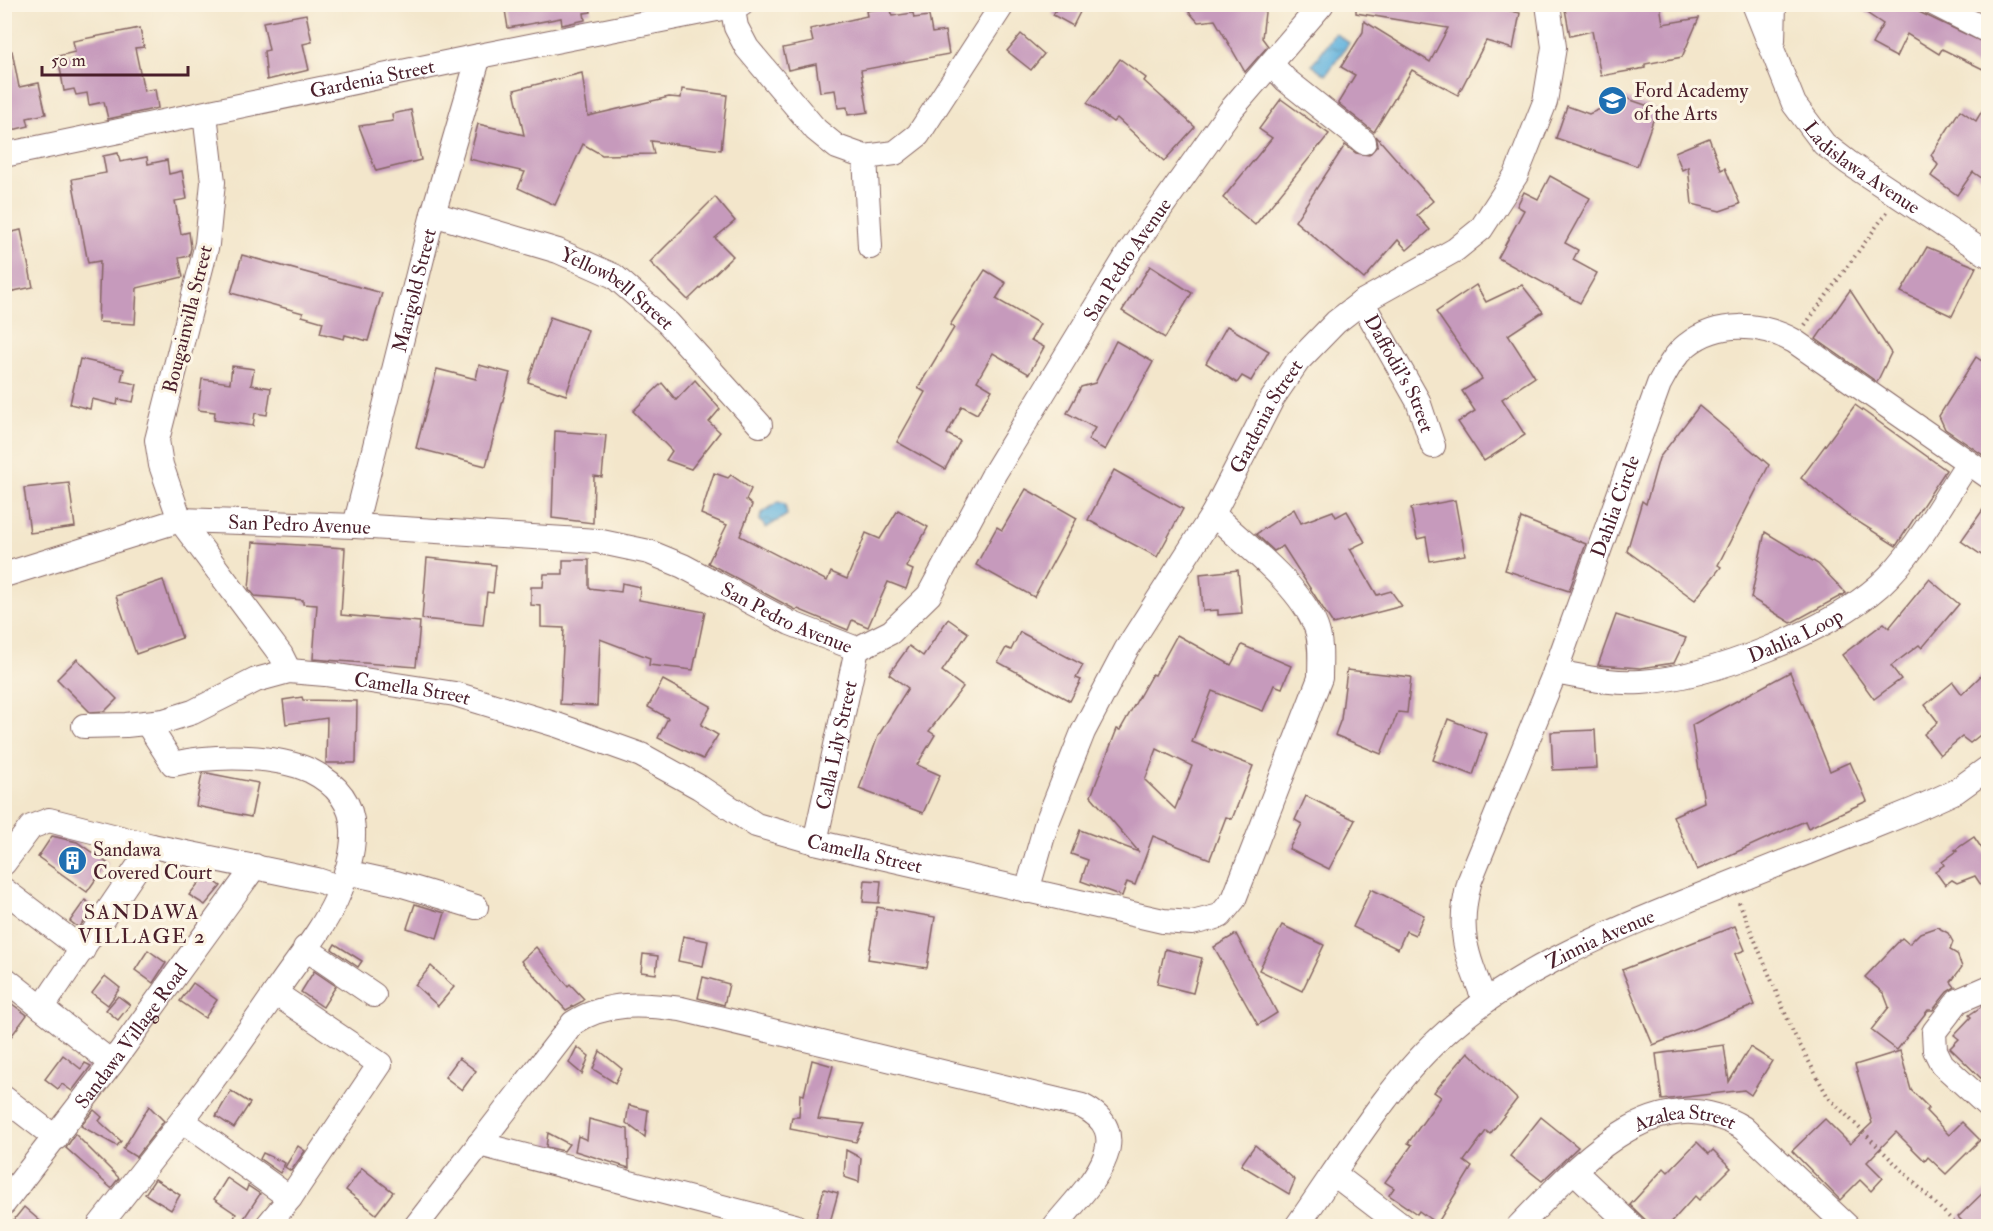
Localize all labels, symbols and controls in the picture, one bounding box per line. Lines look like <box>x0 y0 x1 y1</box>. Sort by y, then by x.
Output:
scale bar <box>42 39 188 77</box>
text: 50 m <box>51 49 86 72</box>
street label: Gardenia Street <box>308 53 437 104</box>
place label: Ford Academy of the Arts <box>1634 78 1749 126</box>
school or university icon: Ford Academy of the Arts <box>1597 85 1629 117</box>
street label: Ladislawa Avenue <box>1798 116 1925 220</box>
street label: San Pedro Avenue <box>1078 193 1177 326</box>
street label: Marigold Street <box>387 225 442 355</box>
street label: Bougainvilla Street <box>157 242 218 396</box>
street label: Yellowbell Street <box>556 242 680 335</box>
street label: Daffodil’s Street <box>1359 310 1440 436</box>
street label: Gardenia Street <box>1224 354 1309 477</box>
street label: Dahlia Circle <box>1585 452 1645 561</box>
street label: San Pedro Avenue <box>228 510 371 540</box>
street label: San Pedro Avenue <box>717 577 856 659</box>
street label: Dahlia Loop <box>1745 603 1848 668</box>
street label: Camella Street <box>352 667 474 711</box>
street label: Calla Lily Street <box>810 678 863 812</box>
street label: Camella Street <box>804 828 925 879</box>
place label: Sandawa Covered Court <box>93 837 213 885</box>
building icon: Sandawa Covered Court <box>56 844 88 876</box>
district label: SANDAWA VILLAGE 2 <box>78 899 206 950</box>
street label: Zinnia Avenue <box>1542 903 1658 975</box>
street label: Sandawa Village Road <box>70 958 193 1114</box>
street label: Azalea Street <box>1629 1100 1741 1138</box>

